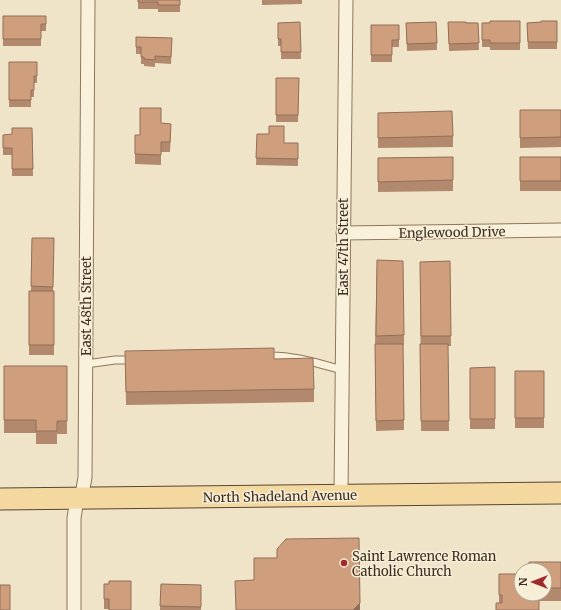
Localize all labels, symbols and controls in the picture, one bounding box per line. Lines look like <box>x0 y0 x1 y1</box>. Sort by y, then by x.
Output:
street label: East 47th Street <box>335 198 352 296</box>
street label: Englewood Drive <box>398 223 506 242</box>
street label: East 48th Street <box>78 256 95 356</box>
street label: North Shadeland Avenue <box>203 487 357 506</box>
place label: Saint Lawrence Roman Catholic Church <box>352 548 497 580</box>
marker: Saint Lawrence Roman Catholic Church <box>339 558 349 568</box>
north arrow <box>513 562 553 602</box>
text: N <box>516 577 530 586</box>

